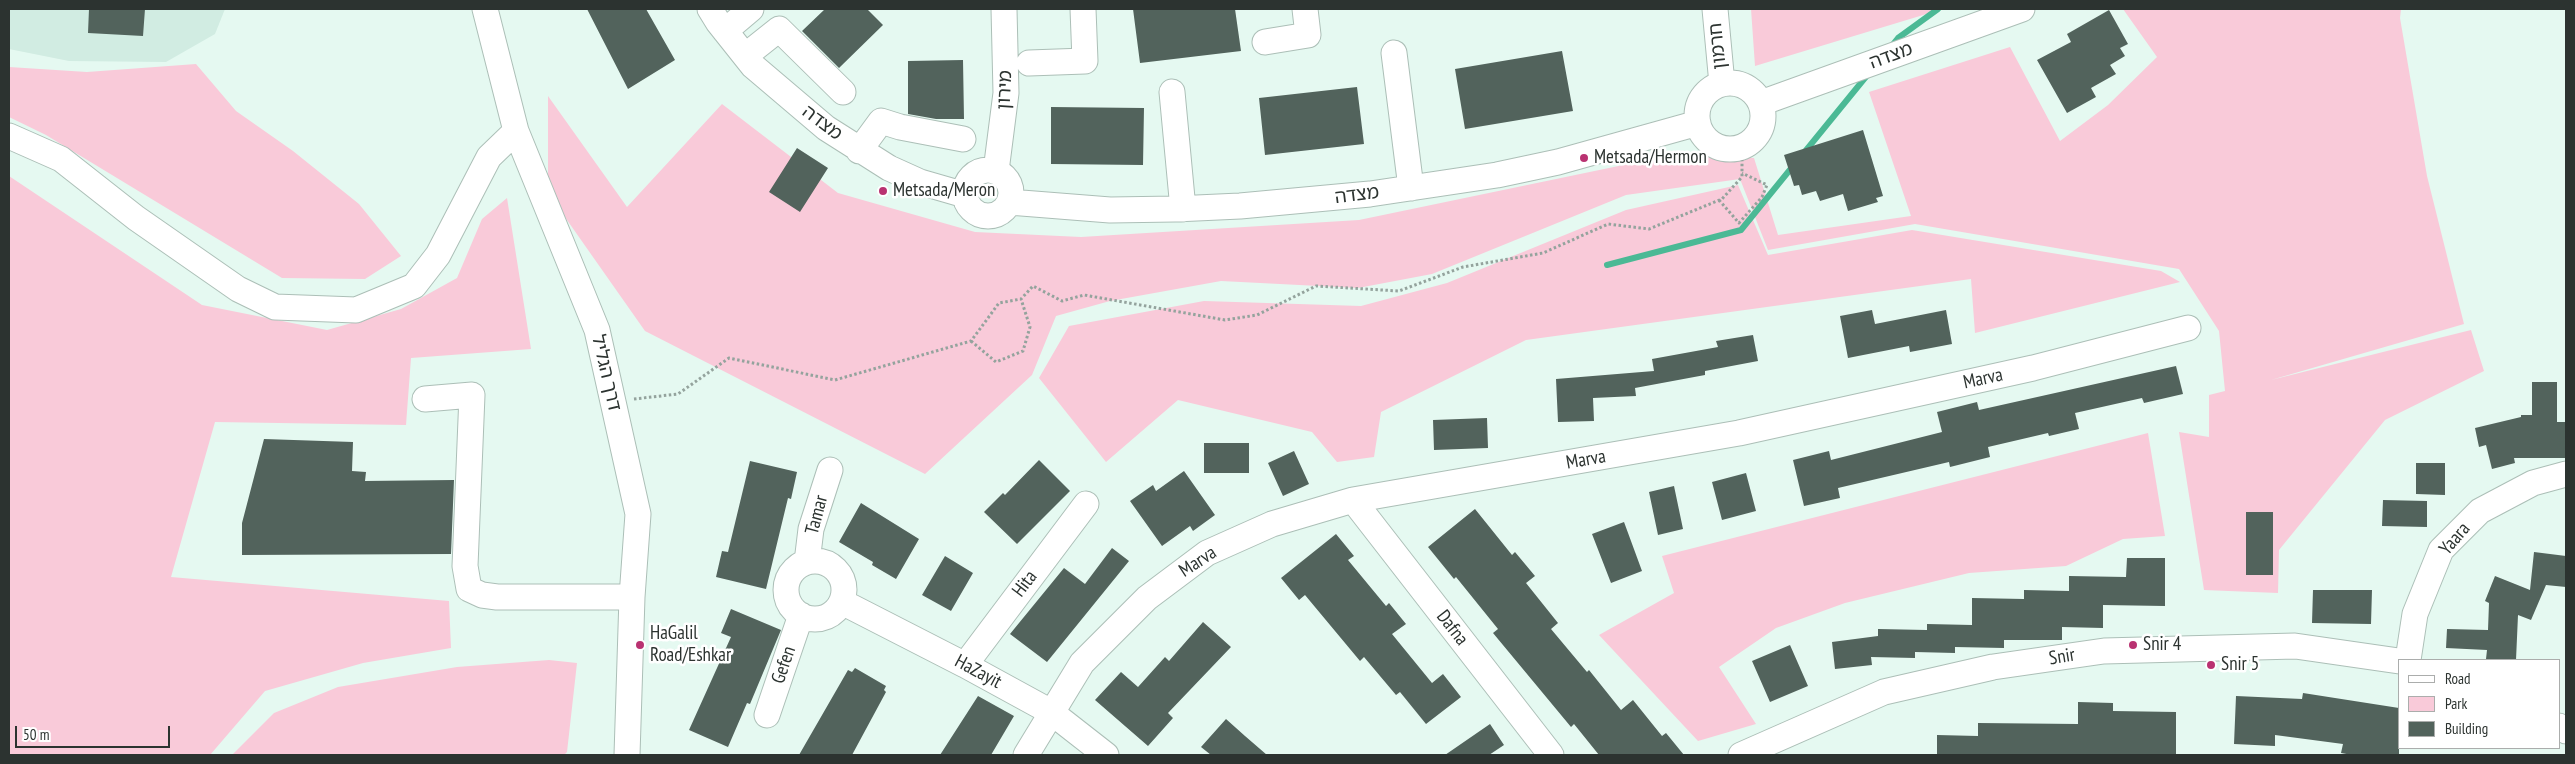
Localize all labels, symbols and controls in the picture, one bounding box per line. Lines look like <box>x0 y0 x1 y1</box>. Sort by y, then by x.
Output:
street label: חרמון <box>1704 21 1732 71</box>
street label: מצדה <box>1866 38 1916 74</box>
street label: מירון <box>993 70 1017 110</box>
street label: מצדה <box>797 100 847 146</box>
place label: Metsada/Hermon <box>1594 147 1707 169</box>
marker: Metsada/Hermon <box>1578 152 1590 164</box>
place label: Metsada/Meron <box>893 180 995 202</box>
street label: מצדה <box>1333 181 1381 209</box>
marker: Metsada/Meron <box>877 185 889 197</box>
street label: דרך הגליל <box>586 333 626 413</box>
street label: Marva <box>1961 364 2005 394</box>
street label: Marva <box>1564 445 1608 475</box>
street label: Tamar <box>801 493 833 537</box>
street label: Yaara <box>2435 518 2475 560</box>
street label: Marva <box>1175 542 1221 582</box>
street label: Hita <box>1008 566 1042 602</box>
street label: Dafna <box>1431 606 1473 650</box>
place label: HaGalil Road/Eshkar <box>650 623 731 667</box>
place label: Snir 4 <box>2143 634 2181 656</box>
marker: HaGalil Road/Eshkar <box>634 639 646 651</box>
marker: Snir 4 <box>2127 639 2139 651</box>
street label: Gefen <box>767 643 801 687</box>
street label: Snir <box>2047 644 2077 670</box>
street label: HaZayit <box>951 650 1005 694</box>
place label: Snir 5 <box>2221 654 2259 676</box>
marker: Snir 5 <box>2205 659 2217 671</box>
legend <box>2398 659 2560 749</box>
text: Road <box>2445 669 2471 688</box>
text: Park <box>2445 694 2467 713</box>
scale bar <box>18 716 172 748</box>
text: Building <box>2445 719 2488 738</box>
text: 50 m <box>23 725 49 744</box>

